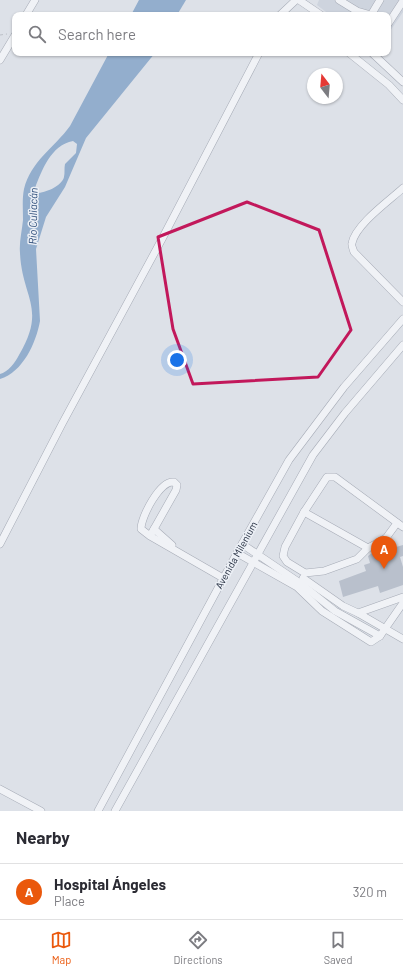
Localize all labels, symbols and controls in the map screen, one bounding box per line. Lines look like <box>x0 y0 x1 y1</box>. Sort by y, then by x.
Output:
search box <box>12 12 391 56</box>
icon: search <box>26 23 48 45</box>
text: Search here <box>58 25 136 43</box>
north arrow <box>307 68 343 104</box>
water label: Río Culiacán <box>26 187 39 244</box>
your location <box>167 350 187 370</box>
street label: Avenida Milenium <box>213 519 259 591</box>
pin: A <box>371 536 397 569</box>
text: Nearby <box>16 827 70 847</box>
text: Hospital Ángeles <box>54 875 166 893</box>
text: A <box>25 884 33 900</box>
text: 320 m <box>353 884 387 900</box>
text: Place <box>54 893 85 909</box>
tab: Map <box>50 929 72 966</box>
tab: Directions <box>173 929 223 966</box>
tab: Saved <box>324 929 353 966</box>

